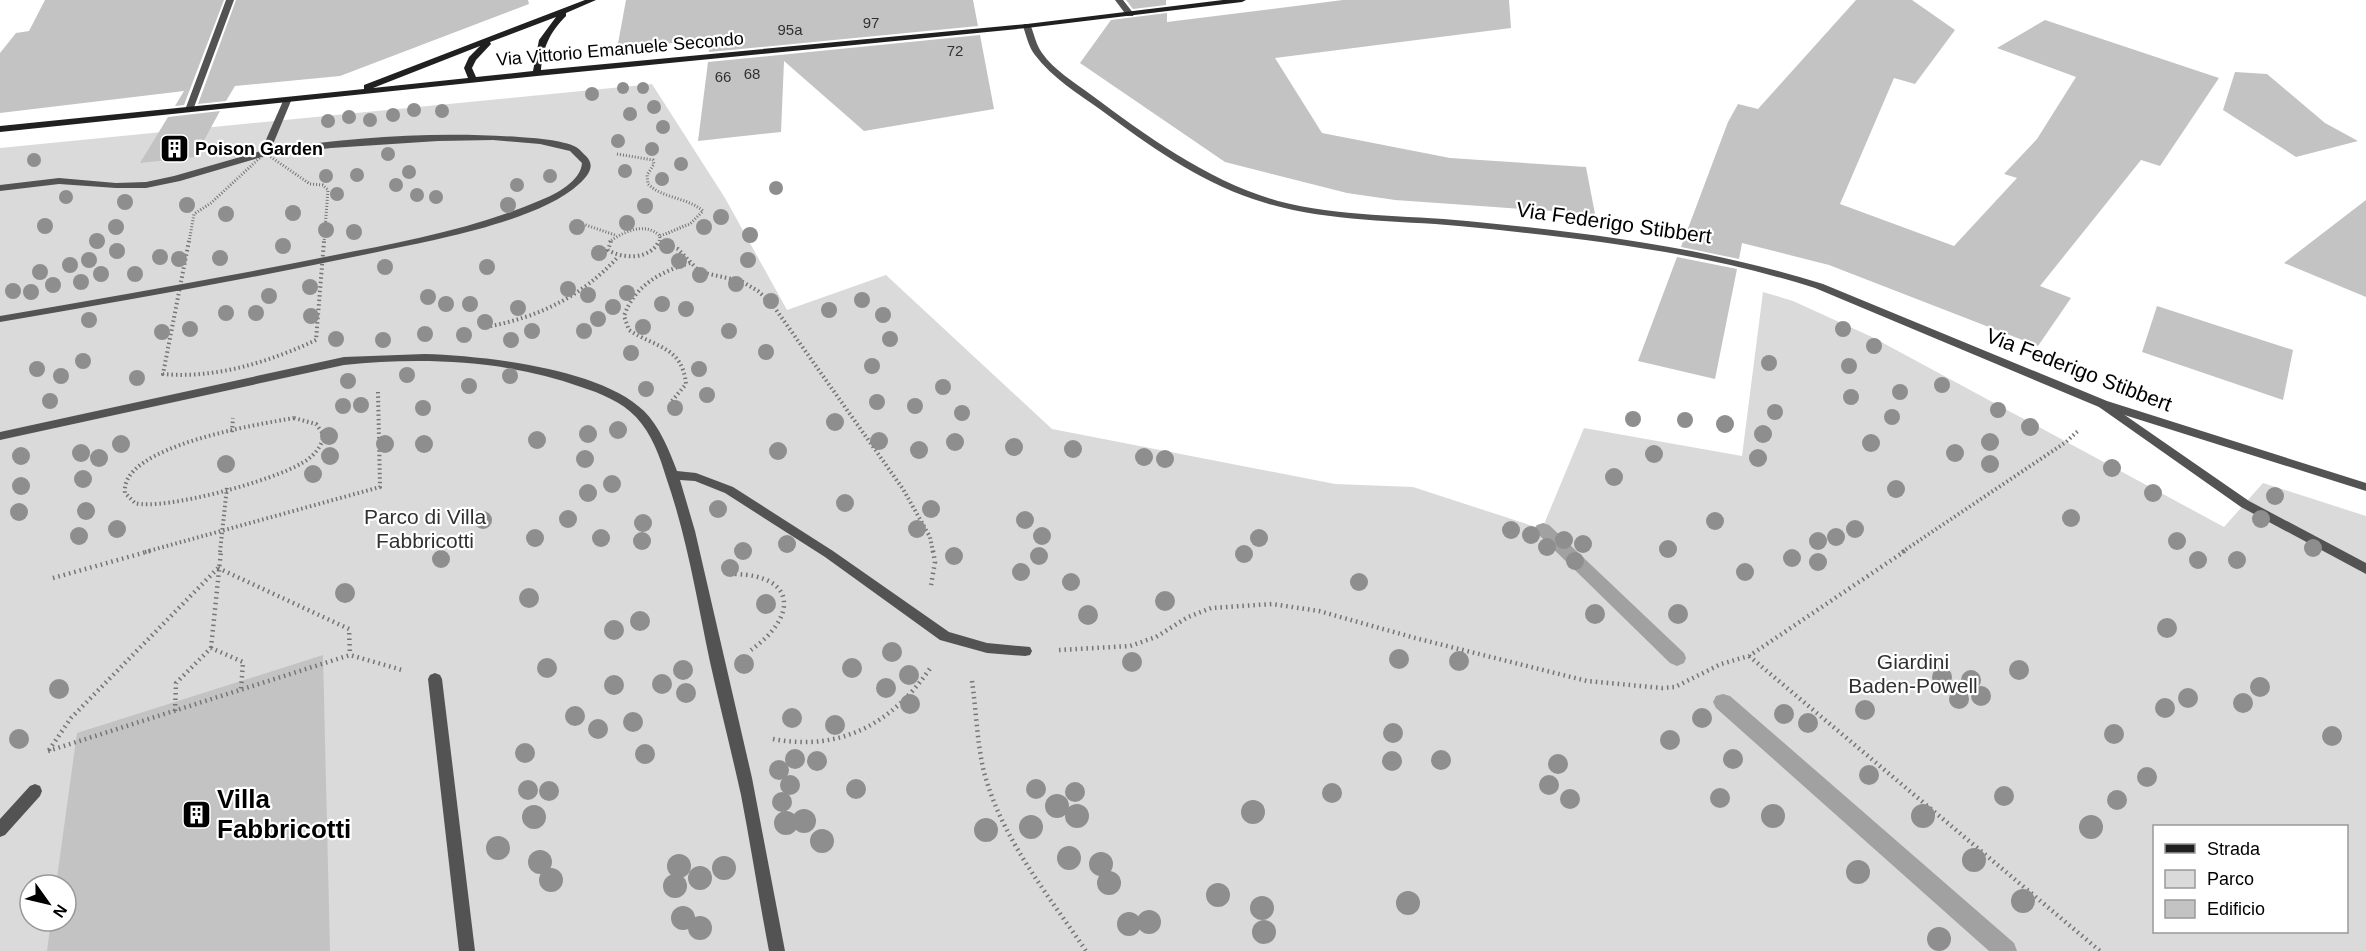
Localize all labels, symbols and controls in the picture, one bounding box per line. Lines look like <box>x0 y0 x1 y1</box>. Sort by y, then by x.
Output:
house number: 97 <box>863 14 879 31</box>
house number: 95a <box>777 21 803 38</box>
street label: Via Vittorio Emanuele Secondo <box>495 28 745 70</box>
house number: 72 <box>947 42 963 59</box>
house number: 68 <box>744 65 760 82</box>
house number: 66 <box>715 68 731 85</box>
building icon: Poison Garden <box>158 133 190 165</box>
place label: Poison Garden <box>195 139 323 159</box>
street label: Via Federigo Stibbert <box>1515 197 1713 248</box>
street label: Via Federigo Stibbert <box>1983 324 2175 416</box>
park label: Parco di Villa Fabbricotti <box>364 505 486 552</box>
park label: Giardini Baden-Powell <box>1848 650 1978 697</box>
place label: Villa Fabbricotti <box>217 784 351 844</box>
building icon: Villa Fabbricotti <box>180 798 212 830</box>
legend <box>2153 825 2348 933</box>
text: Strada <box>2207 839 2261 859</box>
text: Parco <box>2207 869 2254 889</box>
north arrow <box>18 873 78 933</box>
text: Edificio <box>2207 899 2265 919</box>
text: N <box>50 902 70 921</box>

